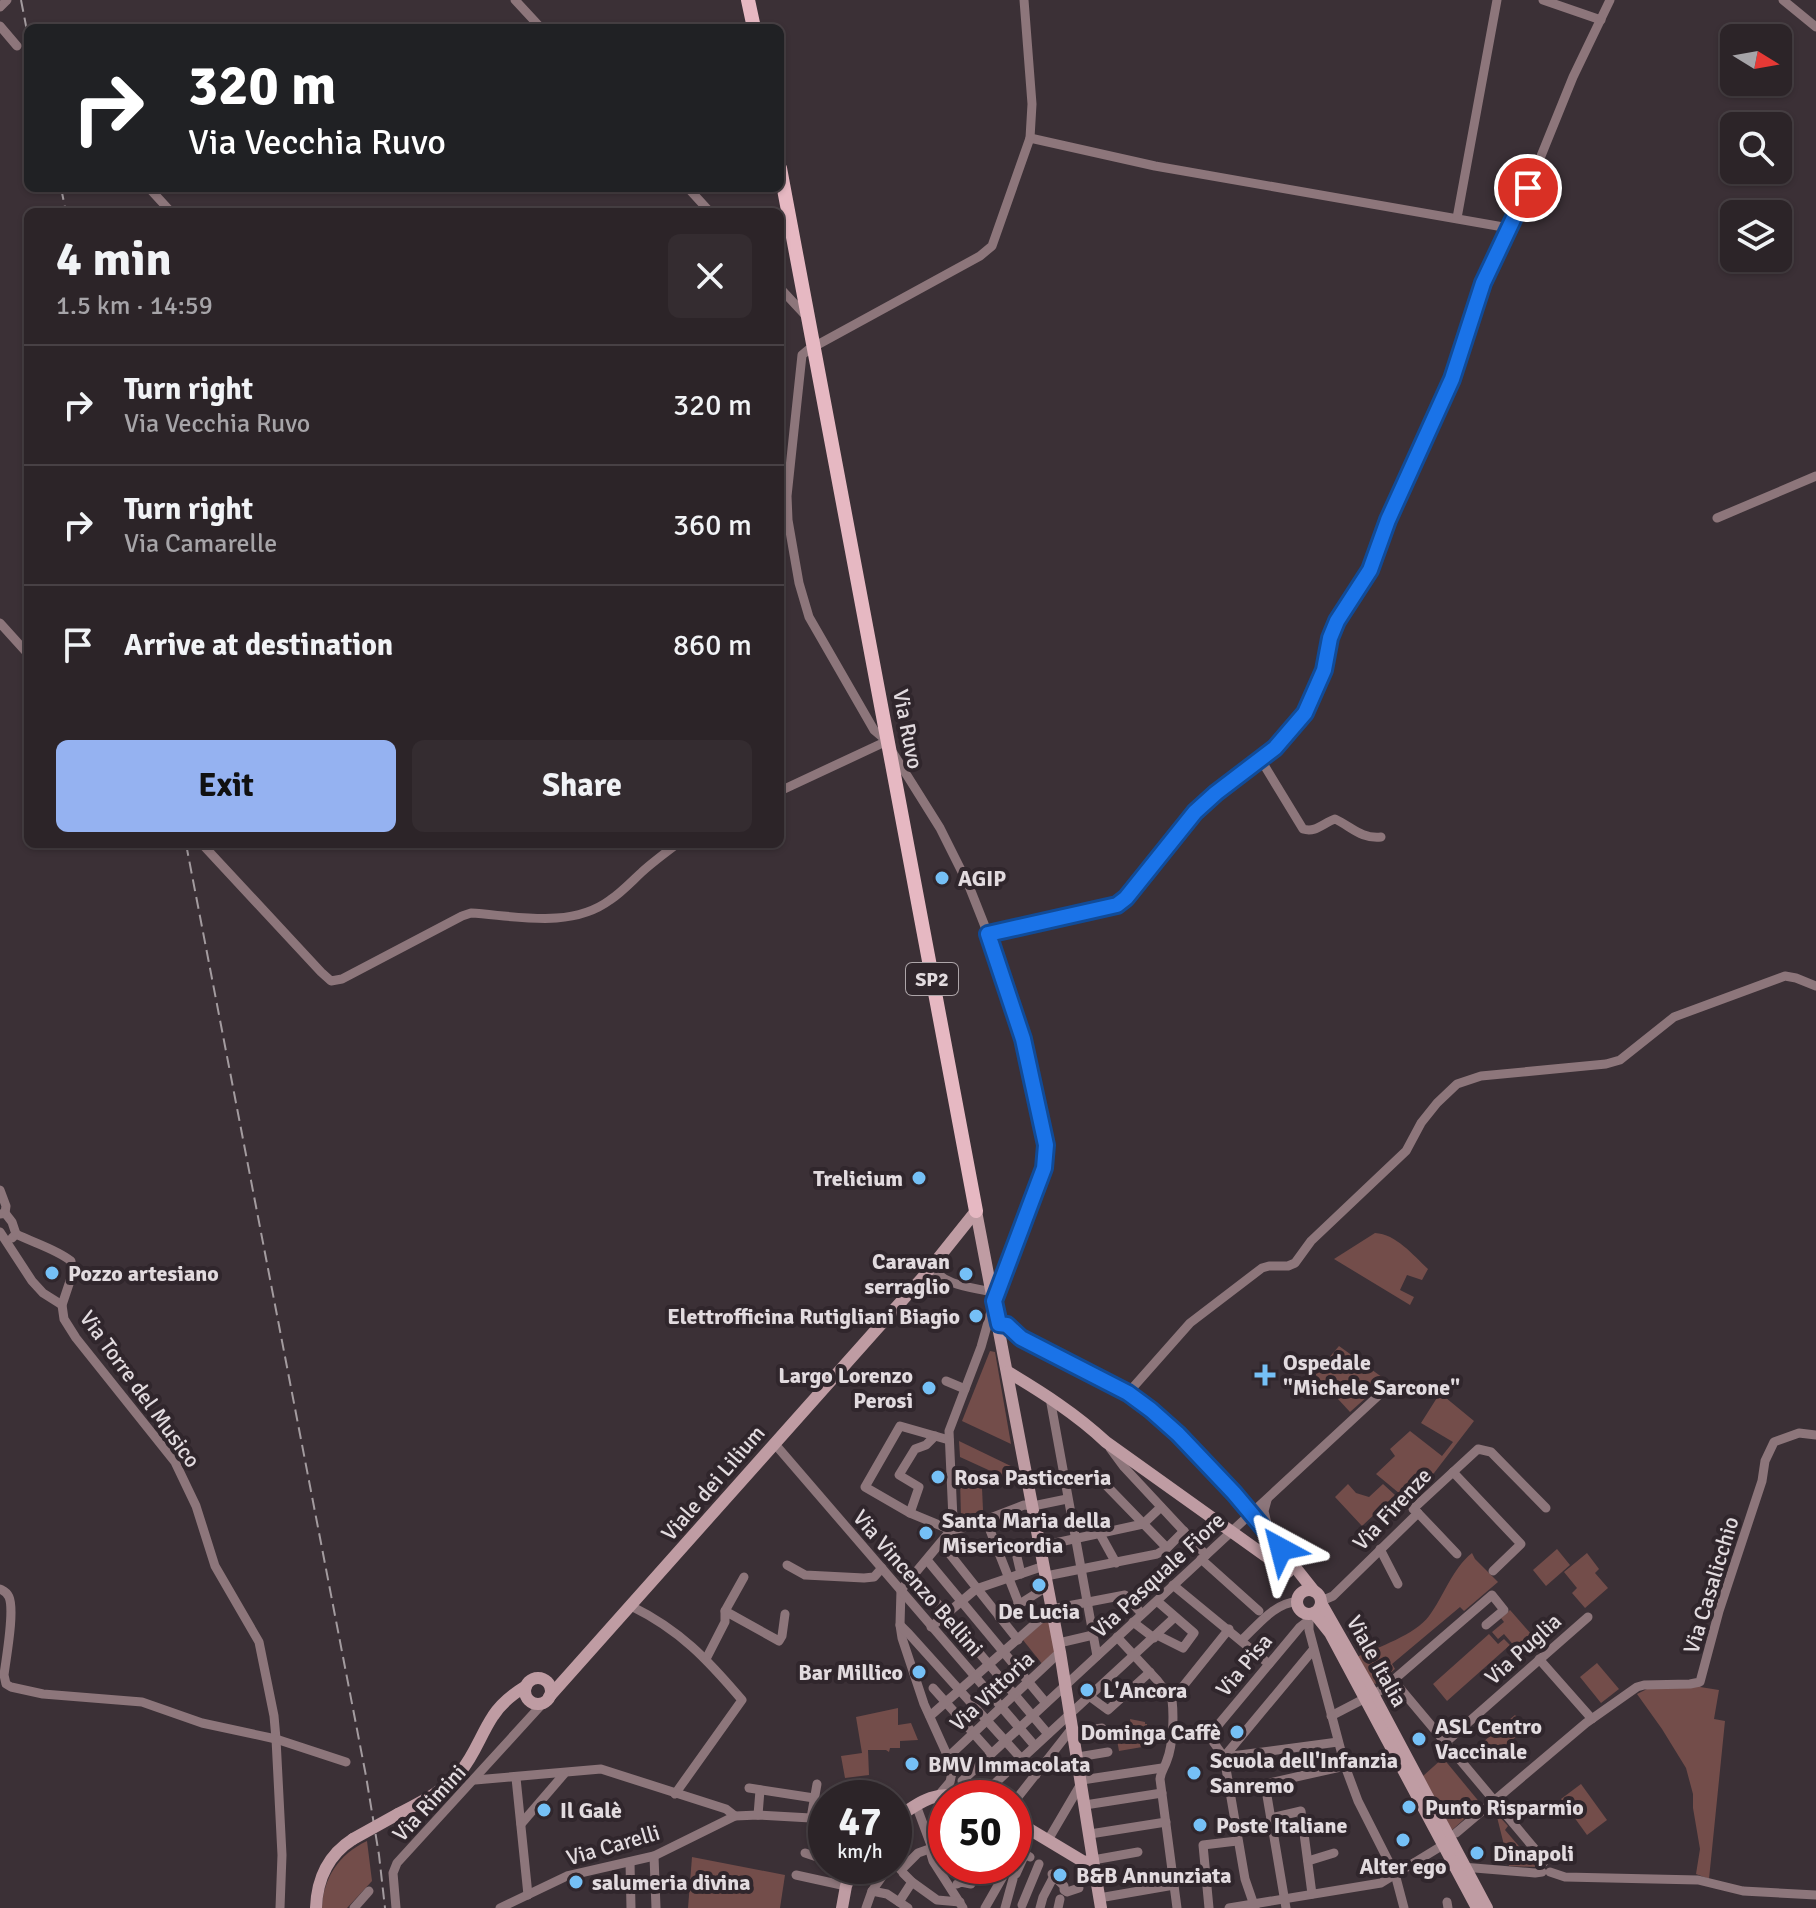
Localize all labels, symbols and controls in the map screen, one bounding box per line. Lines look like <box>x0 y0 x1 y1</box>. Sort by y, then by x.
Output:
north arrow <box>1720 24 1792 96</box>
map controls <box>1720 24 1792 272</box>
text: 320 m <box>188 51 336 120</box>
icon: right <box>56 56 160 160</box>
button: search <box>1720 112 1792 184</box>
text: Via Vecchia Ruvo <box>188 120 446 165</box>
pin <box>1494 154 1562 222</box>
icon: arrive <box>1506 166 1550 210</box>
button: layers <box>1720 200 1792 272</box>
text: 4 min <box>56 230 172 289</box>
button: close <box>668 234 752 318</box>
text: 1.5 km · 14:59 <box>56 290 213 322</box>
text: Turn right <box>124 371 253 408</box>
icon: right <box>56 383 100 427</box>
text: 320 m <box>673 387 752 424</box>
text: Via Vecchia Ruvo <box>124 408 310 440</box>
text: Turn right <box>124 491 253 528</box>
icon: right <box>56 503 100 547</box>
text: 360 m <box>673 507 752 544</box>
text: Via Camarelle <box>124 528 277 560</box>
icon: arrive <box>56 623 100 667</box>
text: Arrive at destination <box>124 627 393 664</box>
text: 860 m <box>673 627 752 664</box>
street label: Via Ruvo <box>887 687 929 771</box>
button: Exit <box>56 740 396 832</box>
button: Share <box>412 740 752 832</box>
place label: AGIP <box>958 865 1006 892</box>
marker: AGIP <box>933 869 951 887</box>
road number: SP2 <box>906 963 958 995</box>
place label: Trelicium <box>813 1165 903 1192</box>
marker: Trelicium <box>910 1169 928 1187</box>
place label: Caravan serraglio <box>864 1248 950 1300</box>
place label: Pozzo artesiano <box>68 1260 219 1287</box>
marker: Pozzo artesiano <box>43 1264 61 1282</box>
marker: Caravan serraglio <box>957 1265 975 1283</box>
place label: Elettrofficina Rutigliani Biagio <box>667 1303 960 1330</box>
street label: Via Torre del Musico <box>74 1305 206 1473</box>
marker: Elettrofficina Rutigliani Biagio <box>967 1307 985 1325</box>
place label: Ospedale "Michele Sarcone" <box>1283 1349 1460 1401</box>
place label: Largo Lorenzo Perosi <box>778 1362 913 1414</box>
marker: Ospedale "Michele Sarcone" <box>1254 1364 1276 1386</box>
marker: Largo Lorenzo Perosi <box>920 1379 938 1397</box>
street label: Viale dei Lilium <box>655 1420 771 1546</box>
street label: Via Firenze <box>1347 1462 1437 1556</box>
place label: Rosa Pasticceria <box>954 1464 1111 1491</box>
marker: Rosa Pasticceria <box>929 1468 947 1486</box>
street label: Via Vincenzo Bellini <box>847 1504 989 1662</box>
place label: Santa Maria della Misericordia <box>942 1507 1111 1559</box>
street label: Via Pasquale Fiore <box>1086 1507 1230 1643</box>
position arrow <box>1239 1507 1323 1591</box>
street label: Via Casalicchio <box>1677 1513 1745 1657</box>
marker: Santa Maria della Misericordia <box>917 1524 935 1542</box>
marker: De Lucia <box>1030 1576 1048 1594</box>
place label: De Lucia <box>998 1598 1080 1625</box>
street label: Via Puglia <box>1479 1608 1567 1690</box>
street label: Viale Italia <box>1341 1610 1413 1712</box>
street label: Via Pisa <box>1210 1628 1278 1702</box>
street label: Via Vittoria <box>944 1645 1040 1737</box>
place label: Bar Millico <box>798 1659 903 1686</box>
marker: Bar Millico <box>910 1663 928 1681</box>
place label: L'Ancora <box>1103 1677 1187 1704</box>
marker: L'Ancora <box>1078 1681 1096 1699</box>
place label: ASL Centro Vaccinale <box>1435 1713 1542 1765</box>
place label: Dominga Caffè <box>1080 1719 1221 1746</box>
marker: Dominga Caffè <box>1228 1723 1246 1741</box>
marker: ASL Centro Vaccinale <box>1410 1730 1428 1748</box>
place label: Scuola dell'Infanzia Sanremo <box>1210 1747 1398 1799</box>
place label: BMV Immacolata <box>928 1751 1091 1778</box>
marker: BMV Immacolata <box>903 1755 921 1773</box>
street label: Via Rimini <box>387 1759 471 1847</box>
marker: Scuola dell'Infanzia Sanremo <box>1185 1764 1203 1782</box>
speed limit sign: 50 <box>928 1780 1032 1884</box>
place label: Punto Risparmio <box>1425 1794 1584 1821</box>
place label: Il Galè <box>560 1797 622 1824</box>
text: 47 <box>838 1797 882 1847</box>
marker: Punto Risparmio <box>1400 1798 1418 1816</box>
marker: Il Galè <box>535 1801 553 1819</box>
place label: Poste Italiane <box>1216 1812 1347 1839</box>
marker: Poste Italiane <box>1191 1816 1209 1834</box>
street label: Via Carelli <box>563 1819 663 1871</box>
marker: Alter ego <box>1394 1831 1412 1849</box>
text: km/h <box>837 1839 883 1864</box>
place label: Dinapoli <box>1493 1840 1574 1867</box>
marker: Dinapoli <box>1468 1844 1486 1862</box>
place label: Alter ego <box>1359 1853 1447 1880</box>
place label: B&B Annunziata <box>1076 1862 1232 1889</box>
marker: B&B Annunziata <box>1051 1866 1069 1884</box>
place label: salumeria divina <box>592 1869 750 1896</box>
marker: salumeria divina <box>567 1873 585 1891</box>

